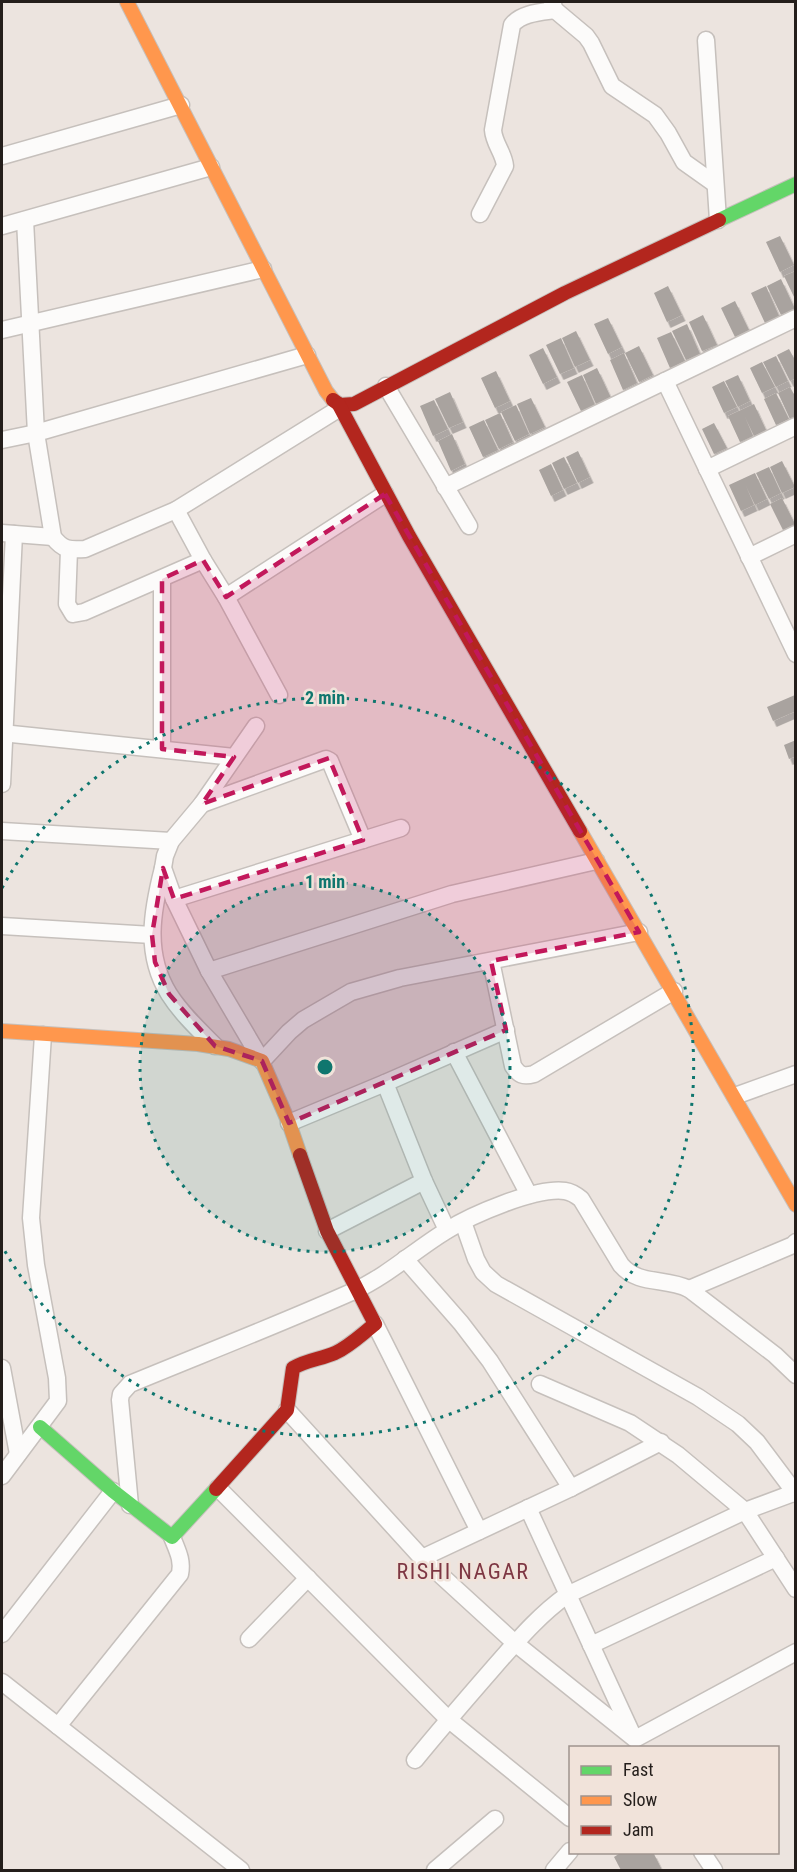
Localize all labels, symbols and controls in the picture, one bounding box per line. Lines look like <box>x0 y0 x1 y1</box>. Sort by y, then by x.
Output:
text: 2 min <box>305 687 345 708</box>
text: 1 min <box>305 871 345 892</box>
centre of rings <box>315 1057 335 1077</box>
district label: RISHI NAGAR <box>396 1559 530 1584</box>
legend <box>569 1746 779 1854</box>
text: Fast <box>623 1759 654 1780</box>
text: Slow <box>623 1789 658 1810</box>
text: Jam <box>623 1819 654 1840</box>

